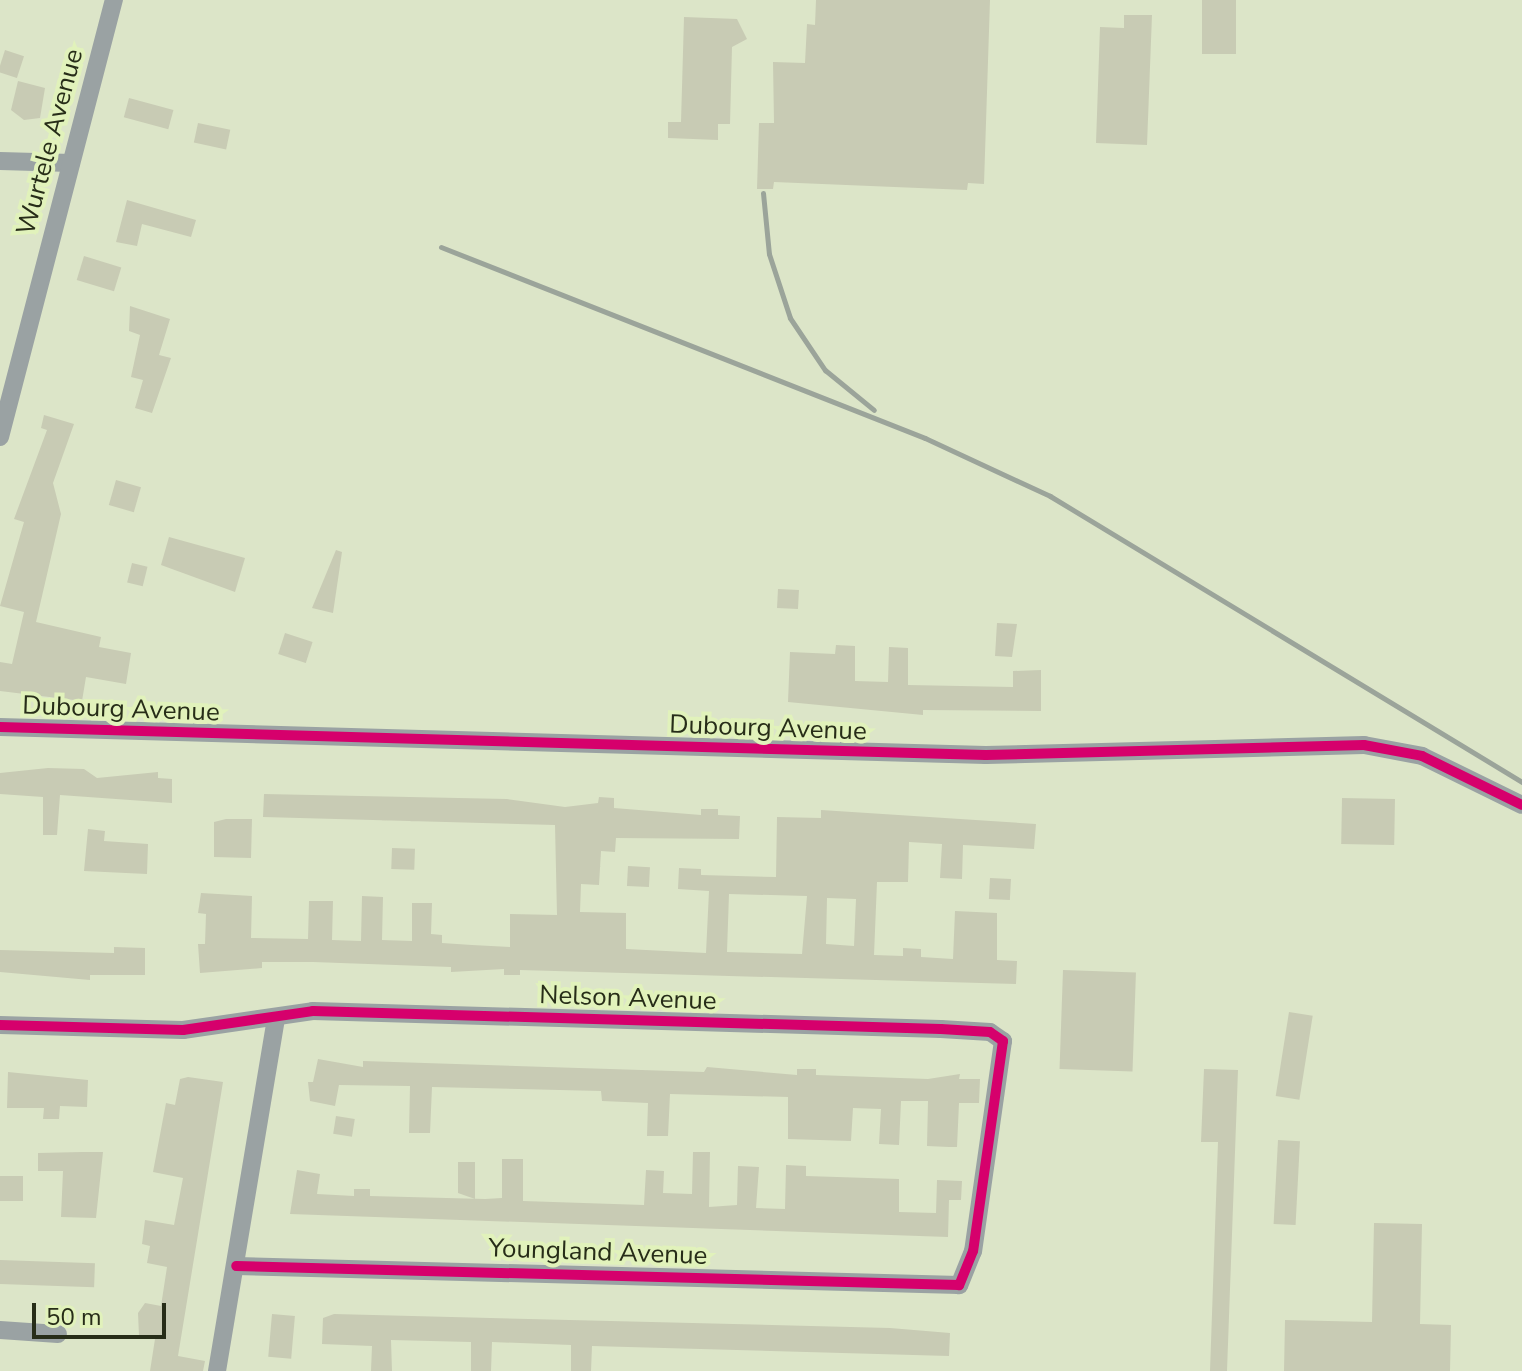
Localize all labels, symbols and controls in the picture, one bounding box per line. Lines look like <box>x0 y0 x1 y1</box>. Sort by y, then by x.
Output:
street label: Wurtele Avenue <box>10 46 90 238</box>
street label: Dubourg Avenue <box>22 690 220 728</box>
street label: Dubourg Avenue <box>669 709 867 747</box>
street label: Nelson Avenue <box>539 979 717 1017</box>
street label: Youngland Avenue <box>488 1233 708 1271</box>
scale bar <box>36 1287 170 1337</box>
text: 50 m <box>46 1301 102 1333</box>

